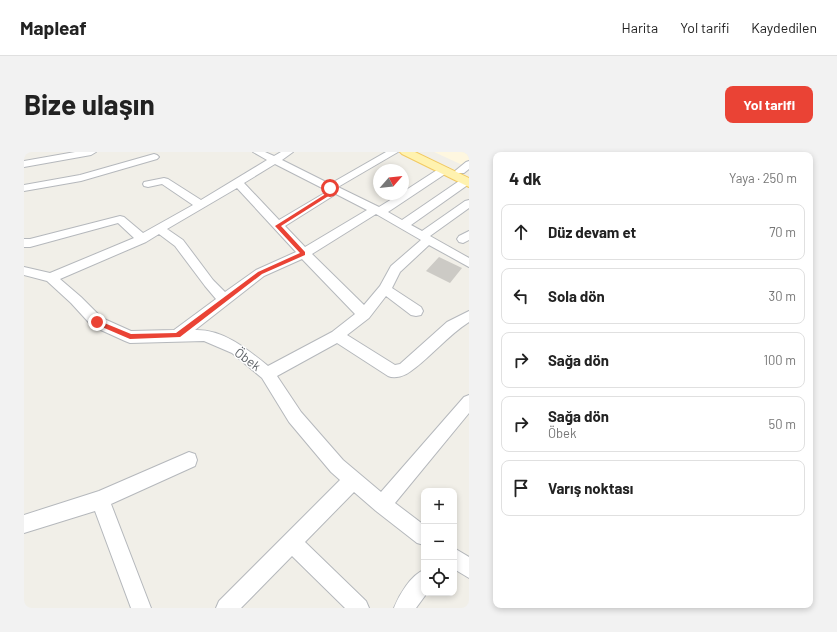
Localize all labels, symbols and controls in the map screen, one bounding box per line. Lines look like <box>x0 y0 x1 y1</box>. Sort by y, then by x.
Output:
text: Mapleaf <box>20 16 87 39</box>
text: Harita <box>622 19 658 36</box>
text: Yol tarifi <box>680 19 729 36</box>
text: Kaydedilen <box>751 19 817 36</box>
button: Yol tarifi <box>725 86 813 123</box>
text: Bize ulaşın <box>24 87 155 121</box>
north arrow <box>373 164 409 200</box>
text: 4 dk <box>509 168 541 188</box>
text: Yaya · 250 m <box>729 170 797 186</box>
route start <box>321 179 339 197</box>
icon: ahead <box>510 221 532 243</box>
text: Düz devam et <box>548 223 636 241</box>
text: 70 m <box>769 224 796 240</box>
icon: left <box>510 285 532 307</box>
text: Sola dön <box>548 287 605 305</box>
text: 30 m <box>769 288 796 304</box>
route end <box>88 313 106 331</box>
street label: Öbek <box>232 344 265 374</box>
icon: right <box>510 349 532 371</box>
text: Sağa dön <box>548 351 609 369</box>
text: 100 m <box>763 352 796 368</box>
text: Sağa dön <box>548 407 609 425</box>
icon: right <box>510 413 532 435</box>
text: 50 m <box>769 416 796 432</box>
text: Öbek <box>548 425 577 441</box>
icon: arrive <box>510 477 532 499</box>
text: Varış noktası <box>548 479 633 497</box>
map controls <box>421 488 457 596</box>
button: + <box>421 488 457 524</box>
button: − <box>421 524 457 560</box>
button: locate <box>421 560 457 596</box>

